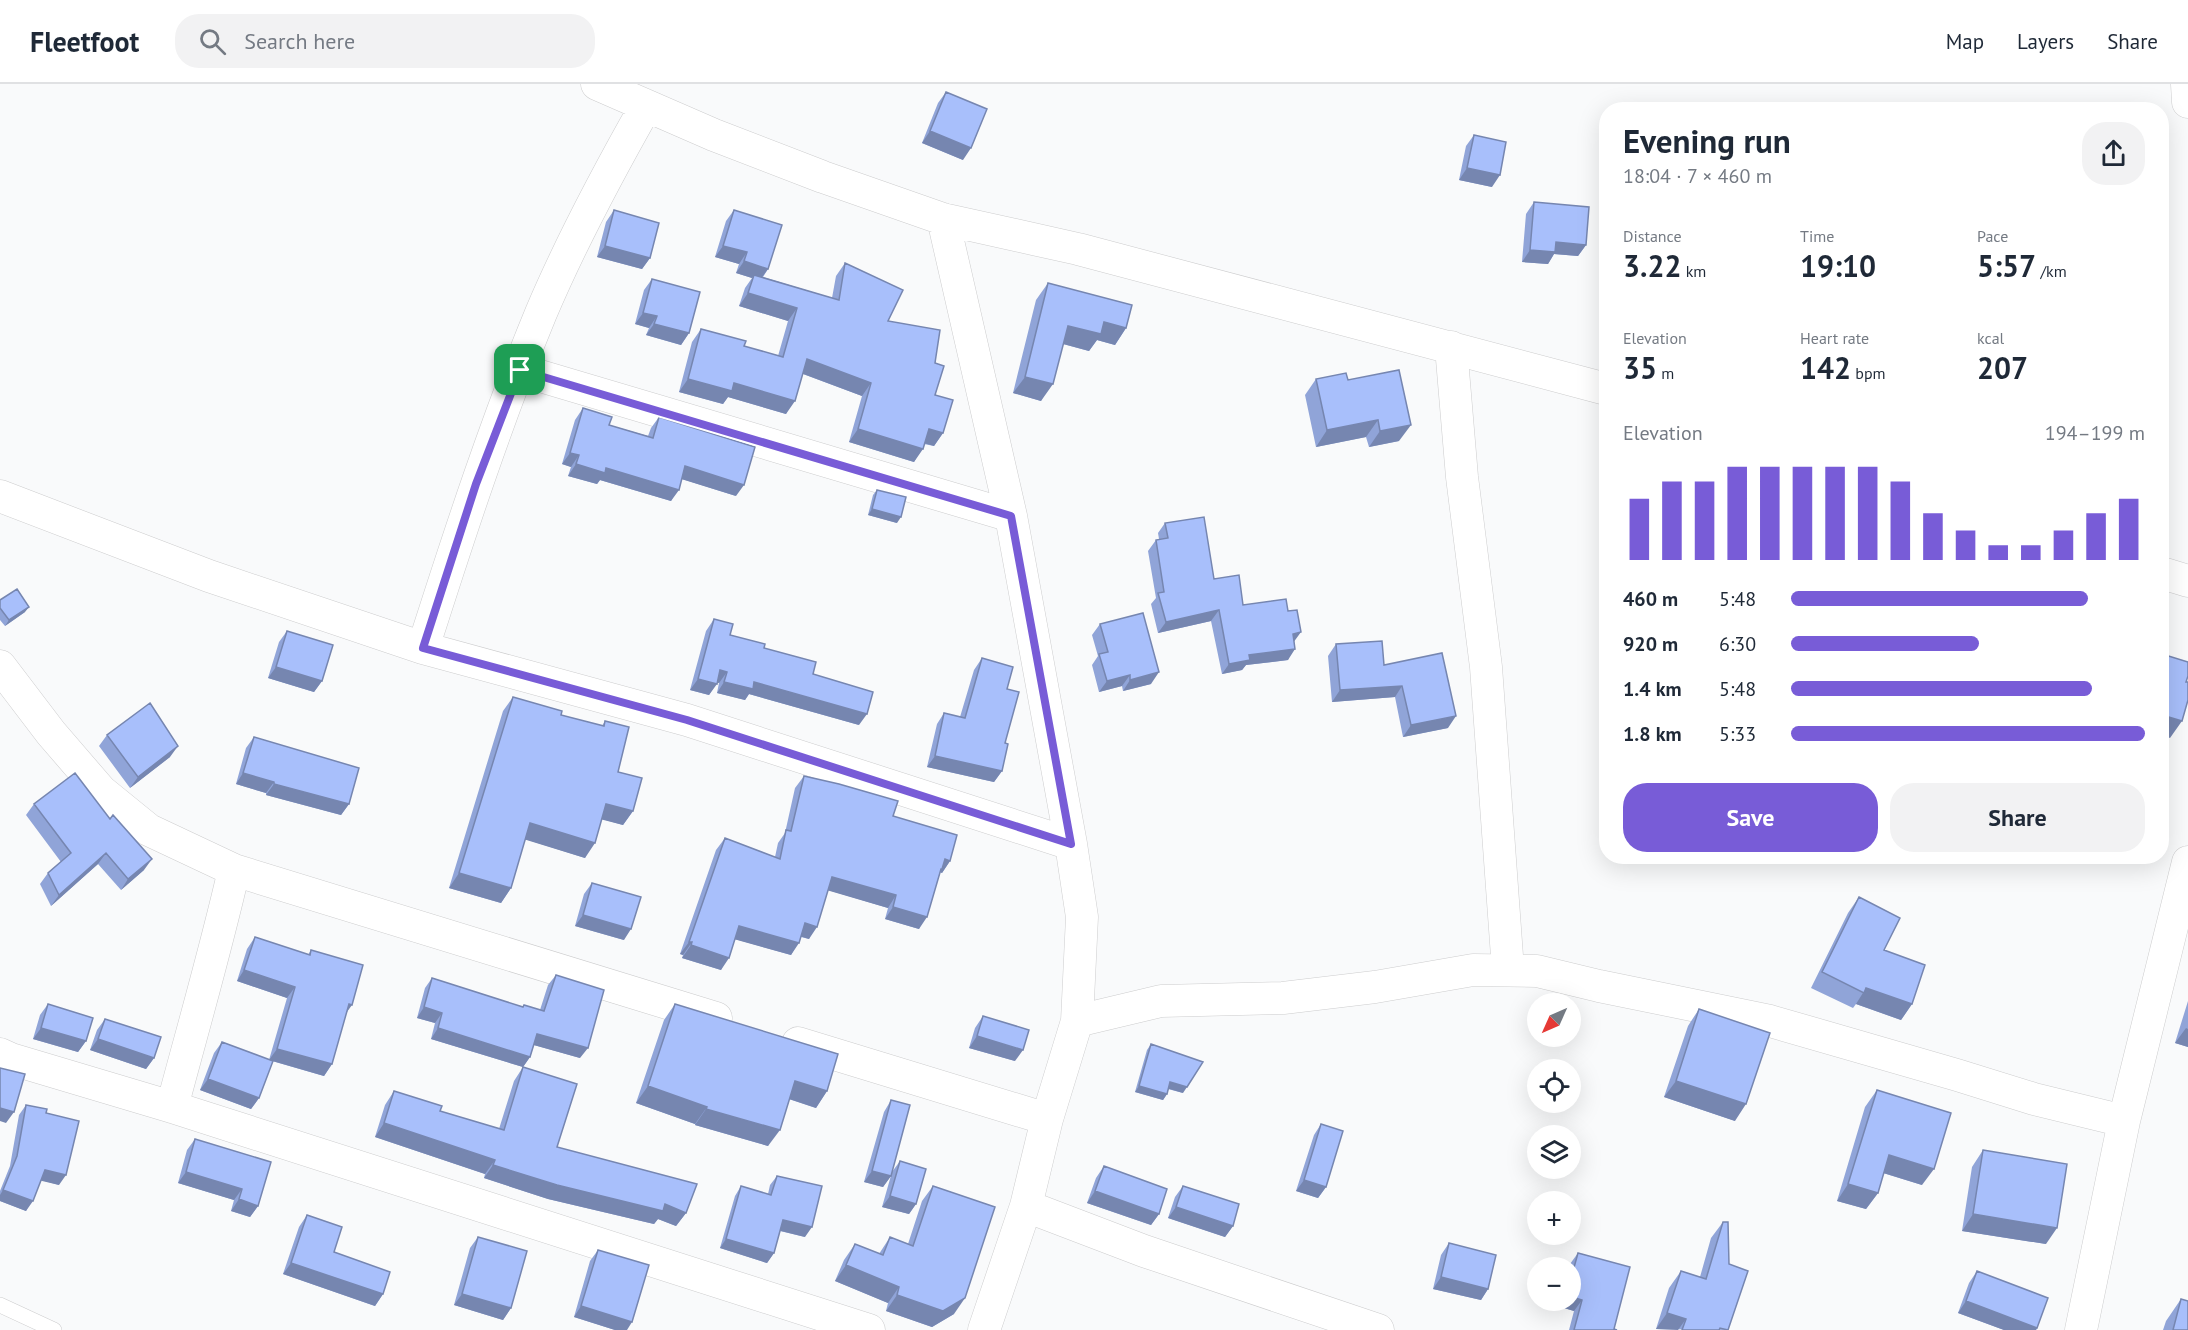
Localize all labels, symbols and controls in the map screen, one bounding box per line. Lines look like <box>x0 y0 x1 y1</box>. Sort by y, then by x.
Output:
search box <box>175 14 595 68</box>
text: Fleetfoot <box>30 23 139 60</box>
icon: search <box>196 25 229 58</box>
text: Search here <box>244 27 355 55</box>
text: Map <box>1946 28 1984 55</box>
text: Layers <box>2017 28 2074 55</box>
text: Share <box>2107 28 2158 55</box>
text: Evening run <box>1623 119 1791 162</box>
button: share <box>2082 122 2145 185</box>
text: 18:04 · 7 × 460 m <box>1623 163 1772 189</box>
text: Distance <box>1623 226 1682 246</box>
text: Time <box>1800 226 1834 246</box>
text: Pace <box>1977 226 2008 246</box>
text: 3.22 <box>1623 246 1681 285</box>
text: 19:10 <box>1800 246 1876 285</box>
text: 5:57 <box>1977 246 2036 285</box>
text: km <box>1681 261 1706 281</box>
text: /km <box>2036 261 2067 281</box>
text: Elevation <box>1623 328 1687 348</box>
text: Heart rate <box>1800 328 1869 348</box>
text: kcal <box>1977 328 2004 348</box>
pin <box>494 344 545 395</box>
text: 35 <box>1623 348 1657 387</box>
text: 142 <box>1800 348 1851 387</box>
text: 207 <box>1977 348 2028 387</box>
icon: arrive <box>503 353 536 386</box>
text: m <box>1657 363 1674 383</box>
text: bpm <box>1851 363 1886 383</box>
text: Elevation <box>1623 420 1703 446</box>
text: 194–199 m <box>2045 420 2145 446</box>
text: 460 m <box>1623 586 1678 612</box>
text: 5:48 <box>1719 586 1756 612</box>
text: 920 m <box>1623 631 1678 657</box>
text: 6:30 <box>1719 631 1756 657</box>
text: 1.4 km <box>1623 676 1682 702</box>
text: 5:48 <box>1719 676 1756 702</box>
text: 1.8 km <box>1623 721 1682 747</box>
text: 5:33 <box>1719 721 1756 747</box>
button: Save <box>1623 783 1878 852</box>
button: Share <box>1890 783 2145 852</box>
north arrow <box>1527 993 1581 1047</box>
map controls <box>1527 993 1581 1311</box>
button: locate <box>1527 1059 1581 1113</box>
button: layers <box>1527 1125 1581 1179</box>
button: + <box>1527 1191 1581 1245</box>
button: − <box>1527 1257 1581 1311</box>

